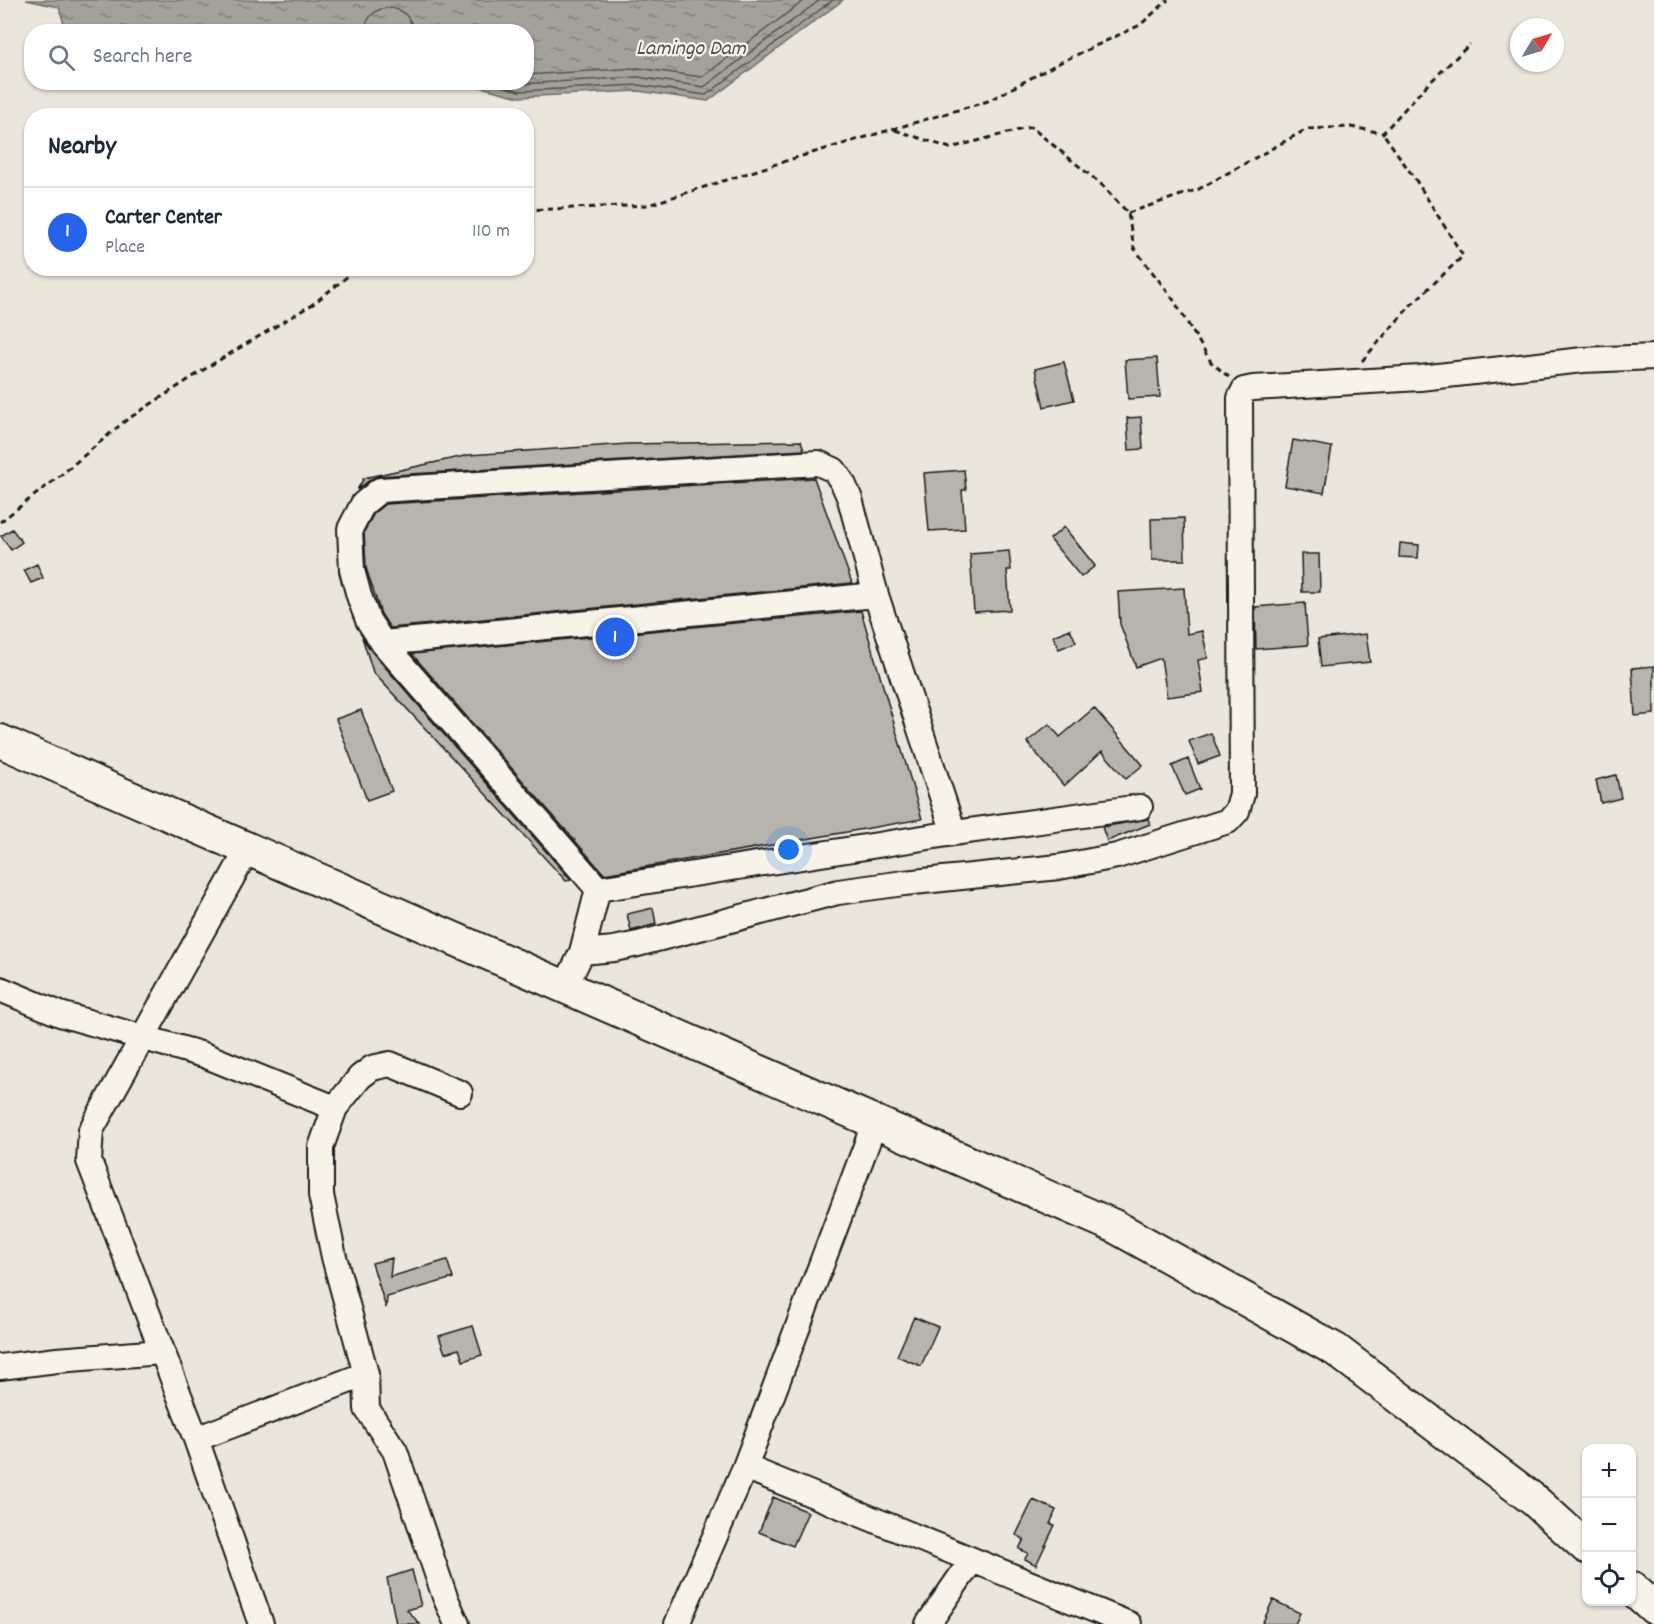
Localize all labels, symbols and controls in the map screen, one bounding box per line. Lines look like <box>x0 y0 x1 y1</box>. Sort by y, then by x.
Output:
north arrow <box>1510 18 1564 72</box>
search box <box>24 24 534 90</box>
water label: Lamingo Dam <box>636 34 747 65</box>
icon: search <box>45 41 78 74</box>
text: Search here <box>93 42 192 73</box>
text: Nearby <box>48 129 116 166</box>
text: Carter Center <box>105 203 222 234</box>
text: 1 <box>65 218 70 246</box>
text: 110 m <box>472 218 510 246</box>
text: Place <box>105 234 145 262</box>
pin: 1 <box>596 614 634 660</box>
your location <box>774 835 803 864</box>
map controls <box>1582 1444 1636 1606</box>
button: + <box>1582 1444 1636 1498</box>
button: − <box>1582 1498 1636 1552</box>
button: locate <box>1582 1552 1636 1606</box>

